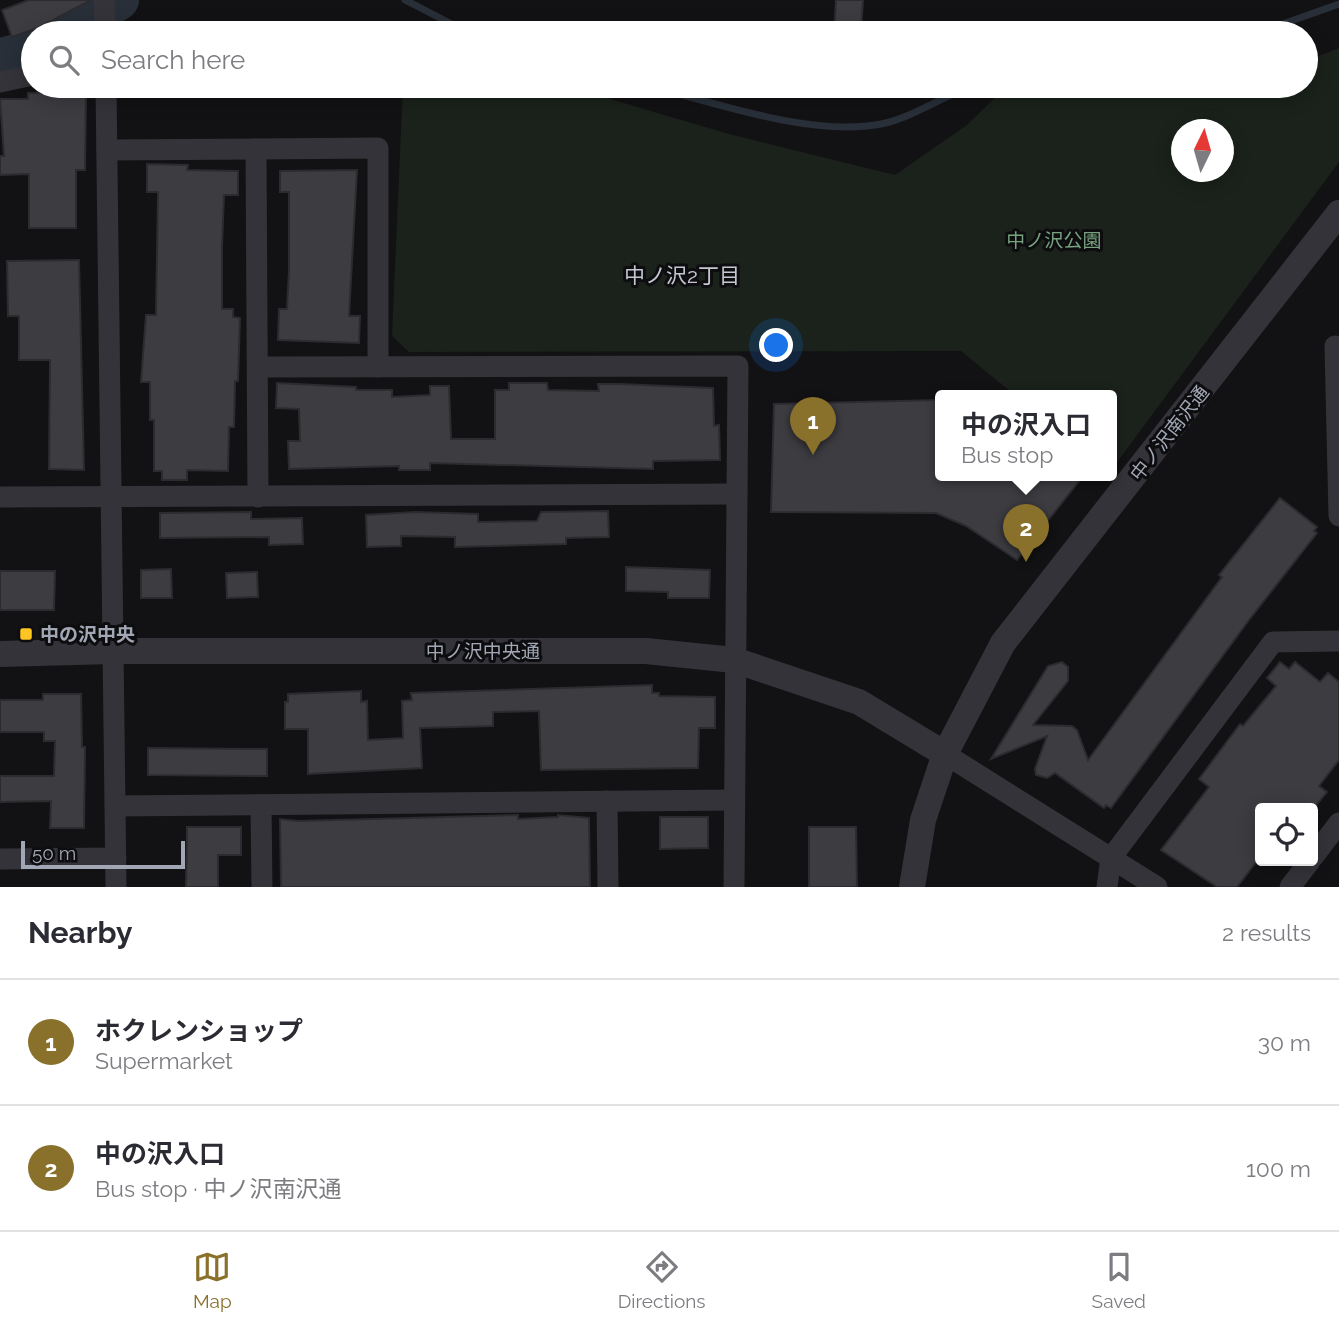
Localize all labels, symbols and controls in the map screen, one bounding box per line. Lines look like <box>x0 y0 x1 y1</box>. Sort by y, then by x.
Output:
search box <box>21 21 1318 98</box>
icon: search <box>45 41 83 79</box>
text: Search here <box>101 45 245 75</box>
north arrow <box>1171 119 1234 182</box>
park label: 中ノ沢公園 <box>1006 229 1102 251</box>
district label: 中ノ沢2丁目 <box>624 263 740 288</box>
your location <box>759 328 793 362</box>
street label: 中ノ沢南沢通 <box>1125 381 1213 485</box>
popup <box>935 390 1117 481</box>
pin: 1 <box>790 397 836 455</box>
text: 中の沢入口 <box>961 410 1091 440</box>
text: Bus stop <box>961 441 1053 468</box>
pin: 2 <box>1003 504 1049 562</box>
place label: 中の沢中央 <box>40 623 135 645</box>
marker: 中の沢中央 <box>18 626 34 642</box>
street label: 中ノ沢中央通 <box>426 640 540 662</box>
map controls <box>1255 803 1318 866</box>
button: locate <box>1255 803 1318 866</box>
scale bar <box>21 838 186 870</box>
text: 50 m <box>32 842 76 864</box>
text: Nearby <box>28 915 132 950</box>
text: 2 results <box>1222 919 1311 946</box>
text: ホクレンショップ <box>95 1016 303 1046</box>
text: 1 <box>45 1029 57 1056</box>
text: 30 m <box>1258 1029 1311 1056</box>
text: Supermarket <box>95 1047 233 1074</box>
text: 中の沢入口 <box>95 1139 225 1169</box>
text: 2 <box>45 1155 57 1182</box>
text: 100 m <box>1246 1155 1311 1182</box>
text: Bus stop · 中ノ沢南沢通 <box>95 1175 342 1202</box>
tab: Map <box>193 1248 232 1312</box>
tab: Directions <box>618 1248 706 1312</box>
tab: Saved <box>1092 1248 1146 1312</box>

